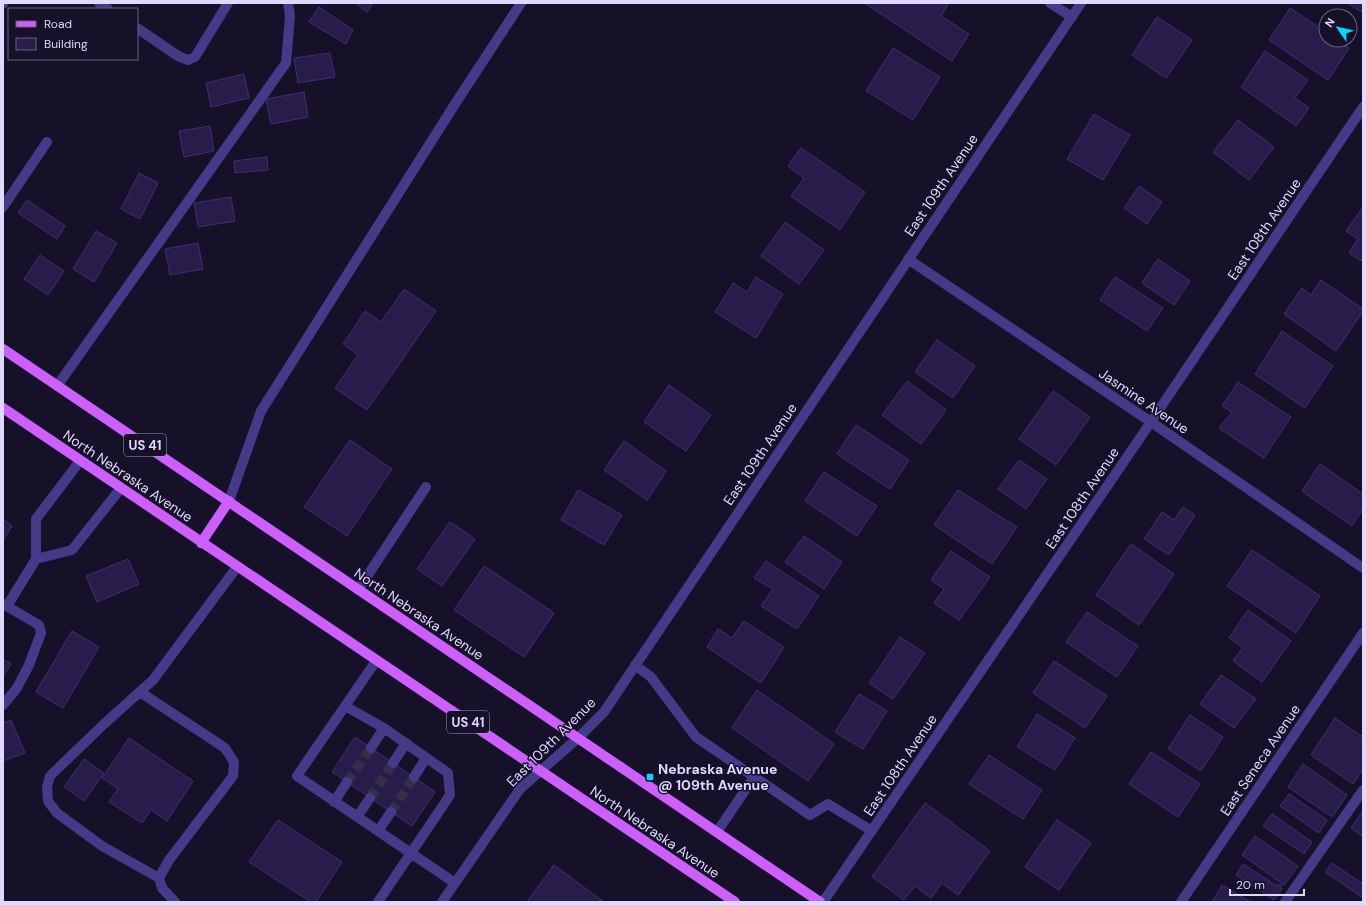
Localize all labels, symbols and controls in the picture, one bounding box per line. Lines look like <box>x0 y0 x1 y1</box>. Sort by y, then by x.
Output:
legend <box>8 8 138 60</box>
north arrow <box>1318 8 1358 48</box>
text: N <box>1322 15 1338 30</box>
text: Road <box>44 16 72 32</box>
text: Building <box>44 36 88 52</box>
street label: East 109th Avenue <box>900 131 982 239</box>
street label: East 108th Avenue <box>1223 175 1305 283</box>
street label: Jasmine Avenue <box>1096 364 1193 438</box>
street label: East 109th Avenue <box>719 400 801 508</box>
street label: North Nebraska Avenue <box>60 426 196 526</box>
road number: US 41 <box>124 434 166 456</box>
street label: East 108th Avenue <box>1041 444 1123 552</box>
street label: North Nebraska Avenue <box>351 564 487 664</box>
street label: East 109th Avenue <box>503 694 599 790</box>
street label: East Seneca Avenue <box>1216 701 1304 819</box>
road number: US 41 <box>447 711 489 733</box>
street label: East 108th Avenue <box>859 711 941 819</box>
place label: Nebraska Avenue @ 109th Avenue <box>658 760 777 794</box>
marker: Nebraska Avenue @ 109th Avenue <box>645 772 655 782</box>
street label: North Nebraska Avenue <box>587 782 723 882</box>
scale bar <box>1230 871 1304 897</box>
text: 20 m <box>1236 877 1265 893</box>

